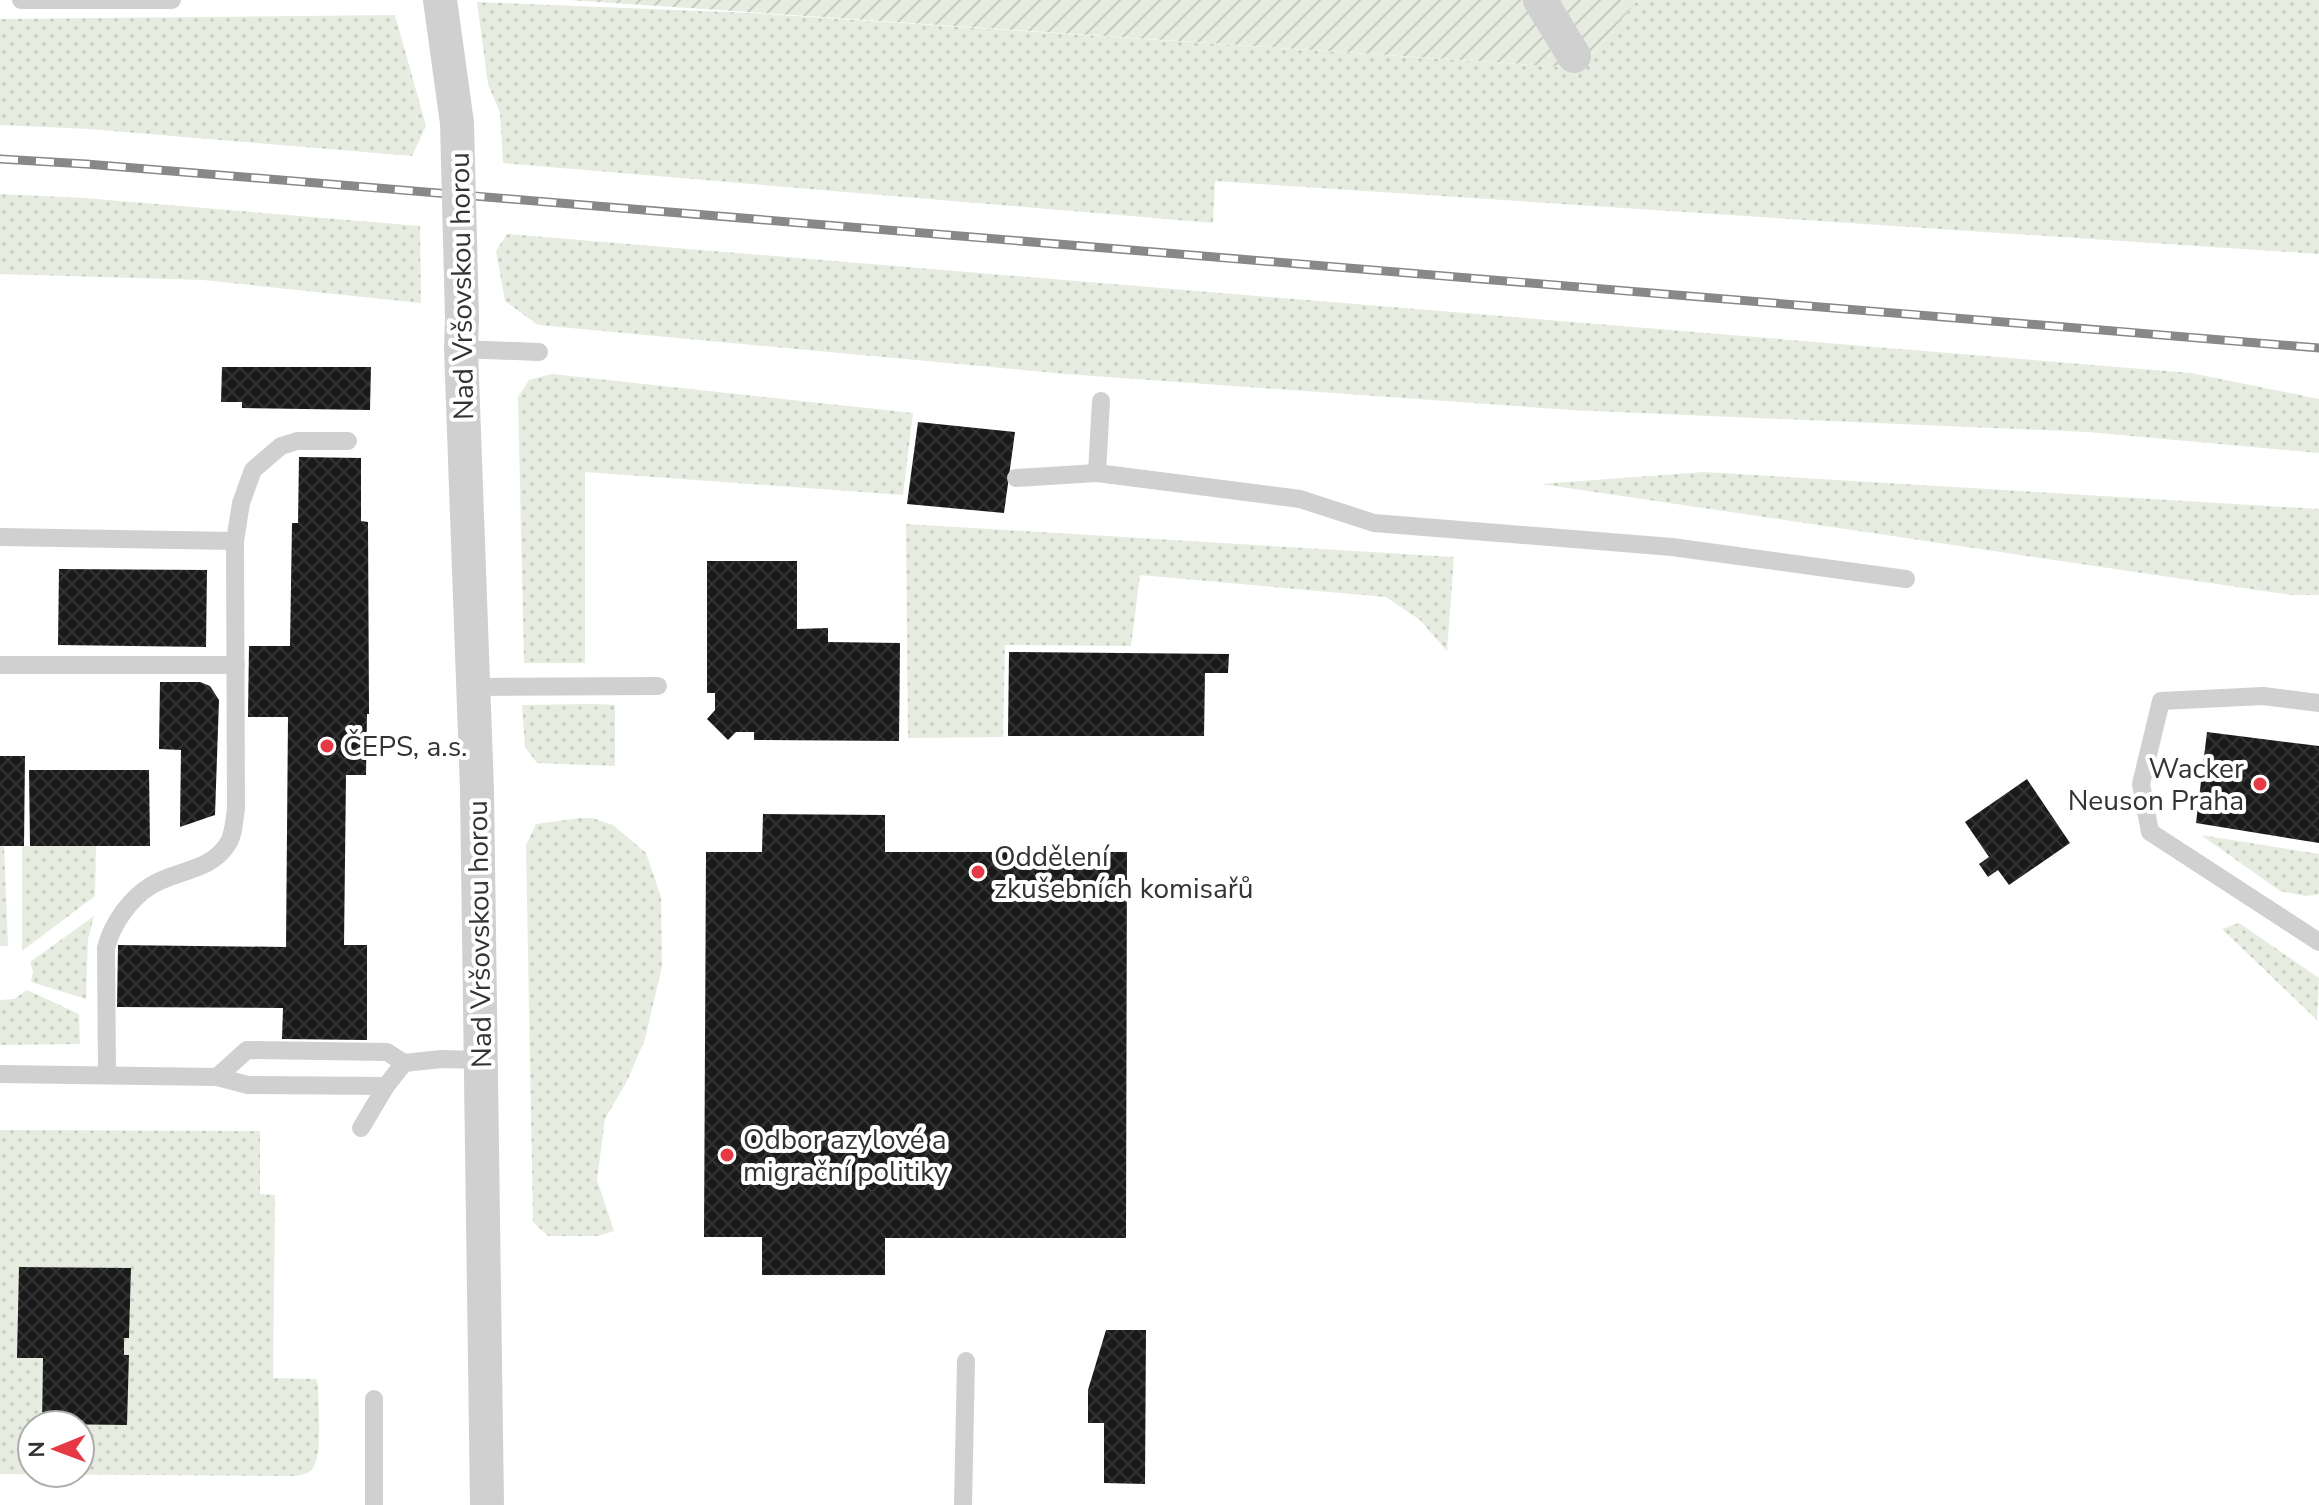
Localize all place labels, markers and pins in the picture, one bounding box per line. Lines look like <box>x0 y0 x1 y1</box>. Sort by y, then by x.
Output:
place label: ČEPS, a.s. <box>343 728 467 766</box>
marker: ČEPS, a.s. <box>318 737 336 755</box>
place label: Wacker Neuson Praha <box>2068 750 2244 820</box>
marker: Wacker Neuson Praha <box>2251 775 2269 793</box>
place label: Oddělení zkušebních komisařů <box>994 838 1254 908</box>
marker: Oddělení zkušebních komisařů <box>969 863 987 881</box>
place label: Odbor azylové a migrační politiky <box>743 1121 949 1191</box>
marker: Odbor azylové a migrační politiky <box>718 1146 736 1164</box>

